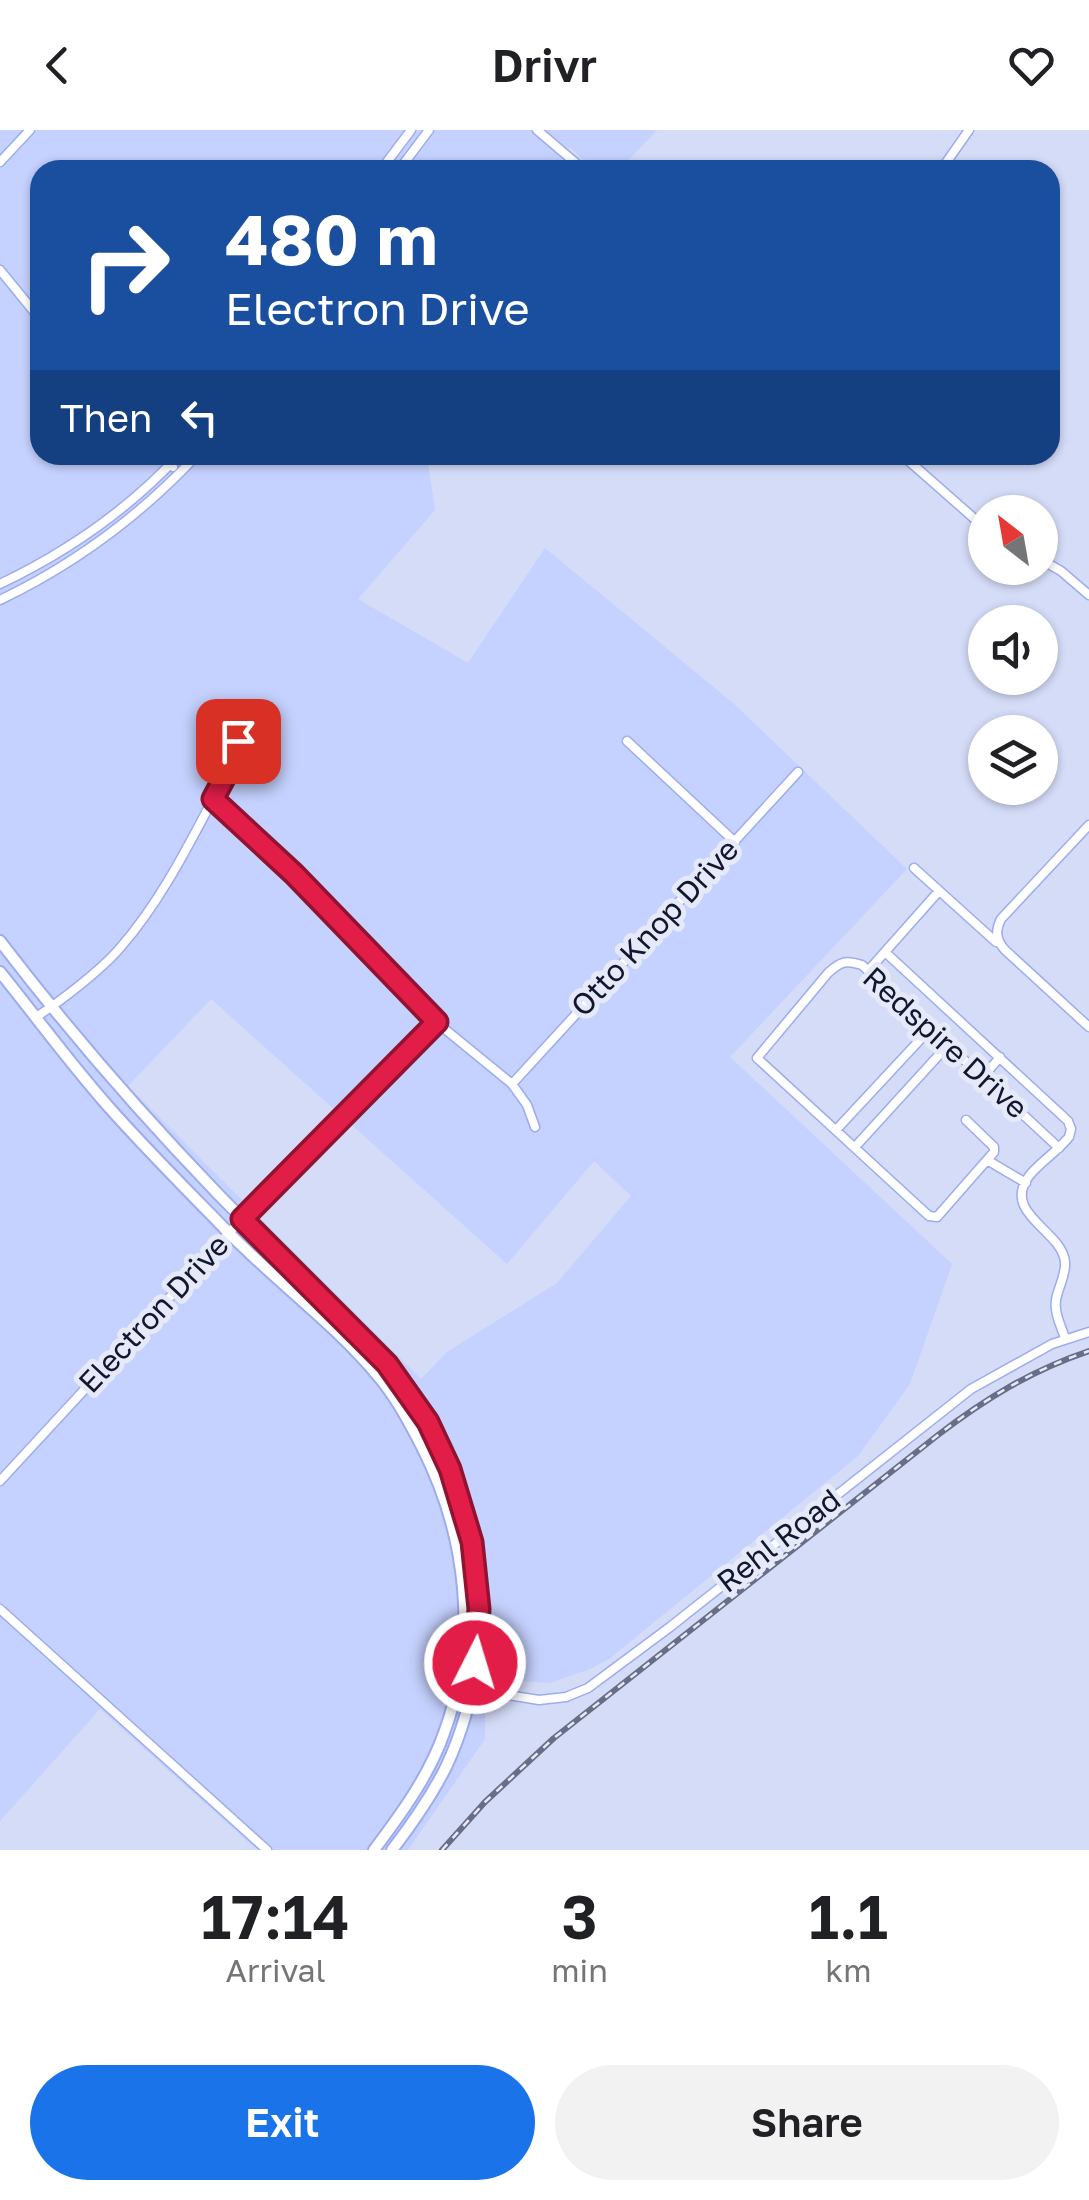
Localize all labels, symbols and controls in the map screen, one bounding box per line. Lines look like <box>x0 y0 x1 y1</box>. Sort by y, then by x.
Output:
icon: back <box>30 38 85 93</box>
text: Drivr <box>492 38 597 92</box>
icon: heart <box>1004 38 1059 93</box>
text: 480 m <box>225 196 438 280</box>
icon: right <box>60 200 190 330</box>
text: Electron Drive <box>225 281 530 335</box>
icon: left <box>172 390 227 445</box>
text: Then <box>60 395 152 440</box>
north arrow <box>968 495 1058 585</box>
map controls <box>968 495 1058 805</box>
button: sound <box>968 605 1058 695</box>
pin <box>196 699 281 784</box>
icon: arrive <box>211 714 266 769</box>
button: layers <box>968 715 1058 805</box>
street label: Otto Knop Drive <box>563 831 745 1023</box>
street label: Redspire Drive <box>856 959 1035 1126</box>
street label: Electron Drive <box>71 1227 236 1400</box>
street label: Rehl Road <box>710 1481 847 1600</box>
position arrow <box>423 1611 527 1715</box>
text: 17:14 <box>201 1880 350 1952</box>
text: 3 <box>561 1880 598 1952</box>
text: 1.1 <box>809 1880 888 1952</box>
text: Arrival <box>225 1951 326 1989</box>
text: min <box>551 1951 608 1989</box>
text: km <box>825 1951 872 1989</box>
button: Exit <box>30 2065 535 2180</box>
button: Share <box>555 2065 1059 2180</box>

